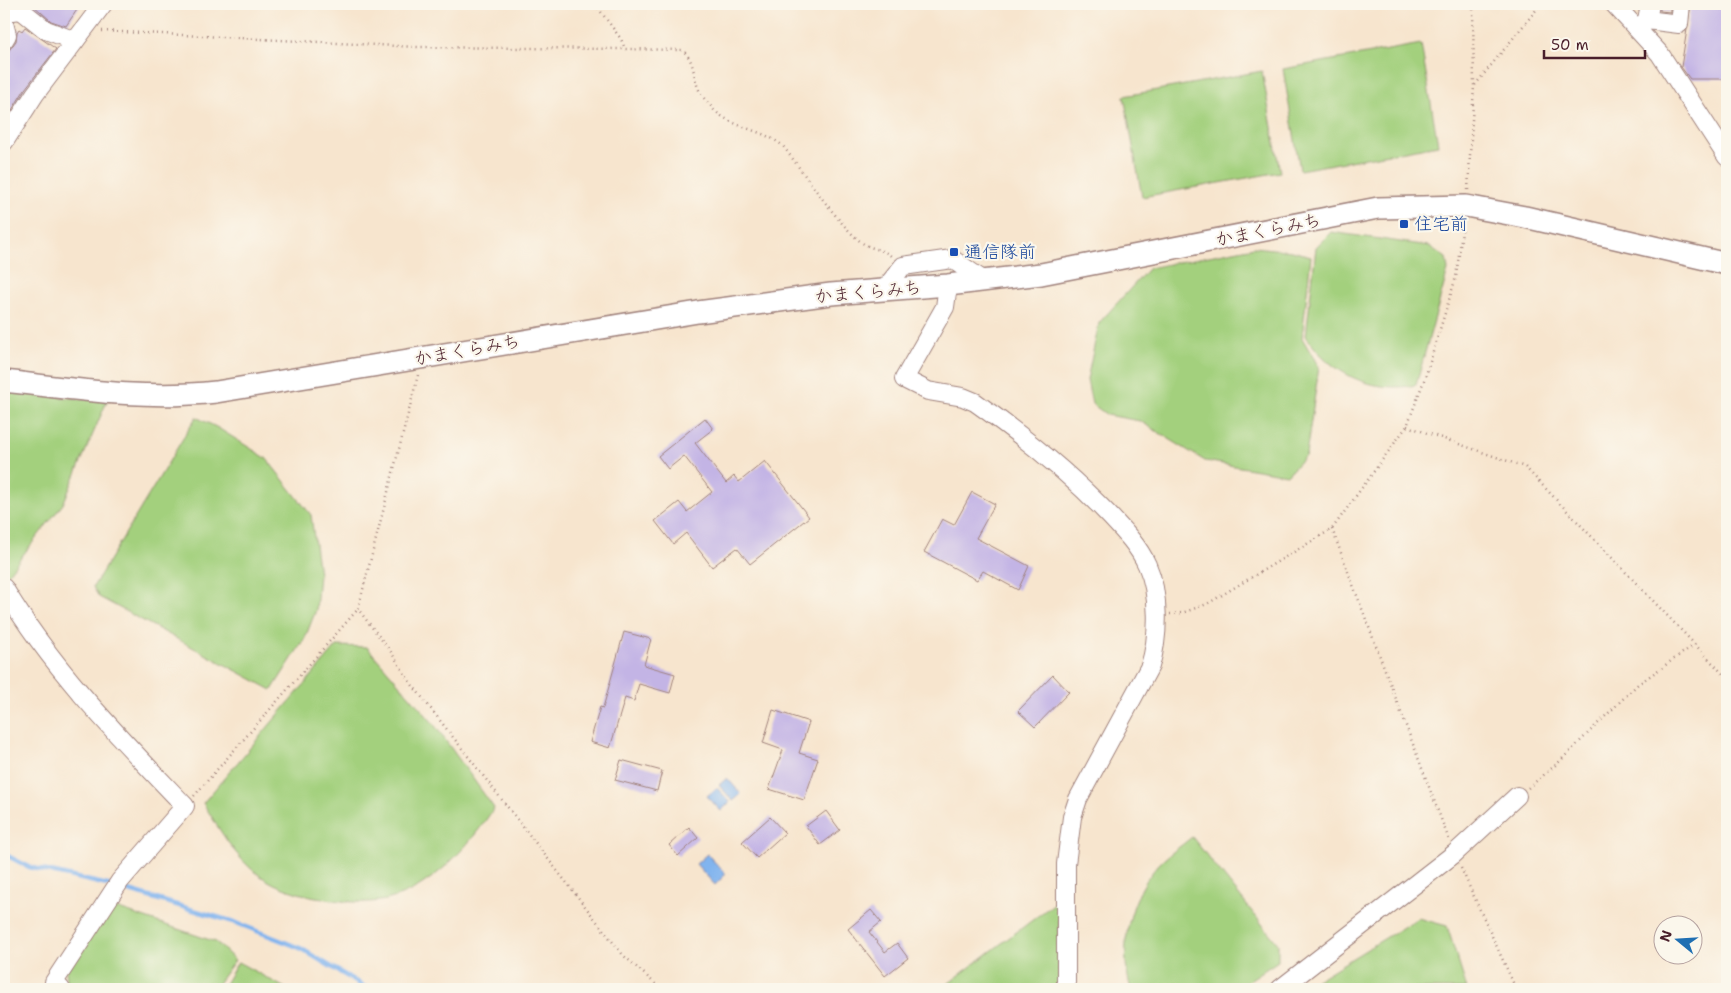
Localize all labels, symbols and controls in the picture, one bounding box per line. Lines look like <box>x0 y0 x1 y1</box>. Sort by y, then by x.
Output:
scale bar <box>1544 28 1645 60</box>
text: 50 m <box>1551 35 1589 55</box>
street label: かまくらみち <box>1213 208 1323 252</box>
place label: 住宅前 <box>1414 212 1468 236</box>
marker: 住宅前 <box>1398 218 1410 230</box>
place label: 通信隊前 <box>964 240 1036 264</box>
marker: 通信隊前 <box>948 246 960 258</box>
street label: かまくらみち <box>814 275 922 309</box>
street label: かまくらみち <box>412 329 522 371</box>
north arrow <box>1654 916 1704 966</box>
text: N <box>1655 928 1676 944</box>

